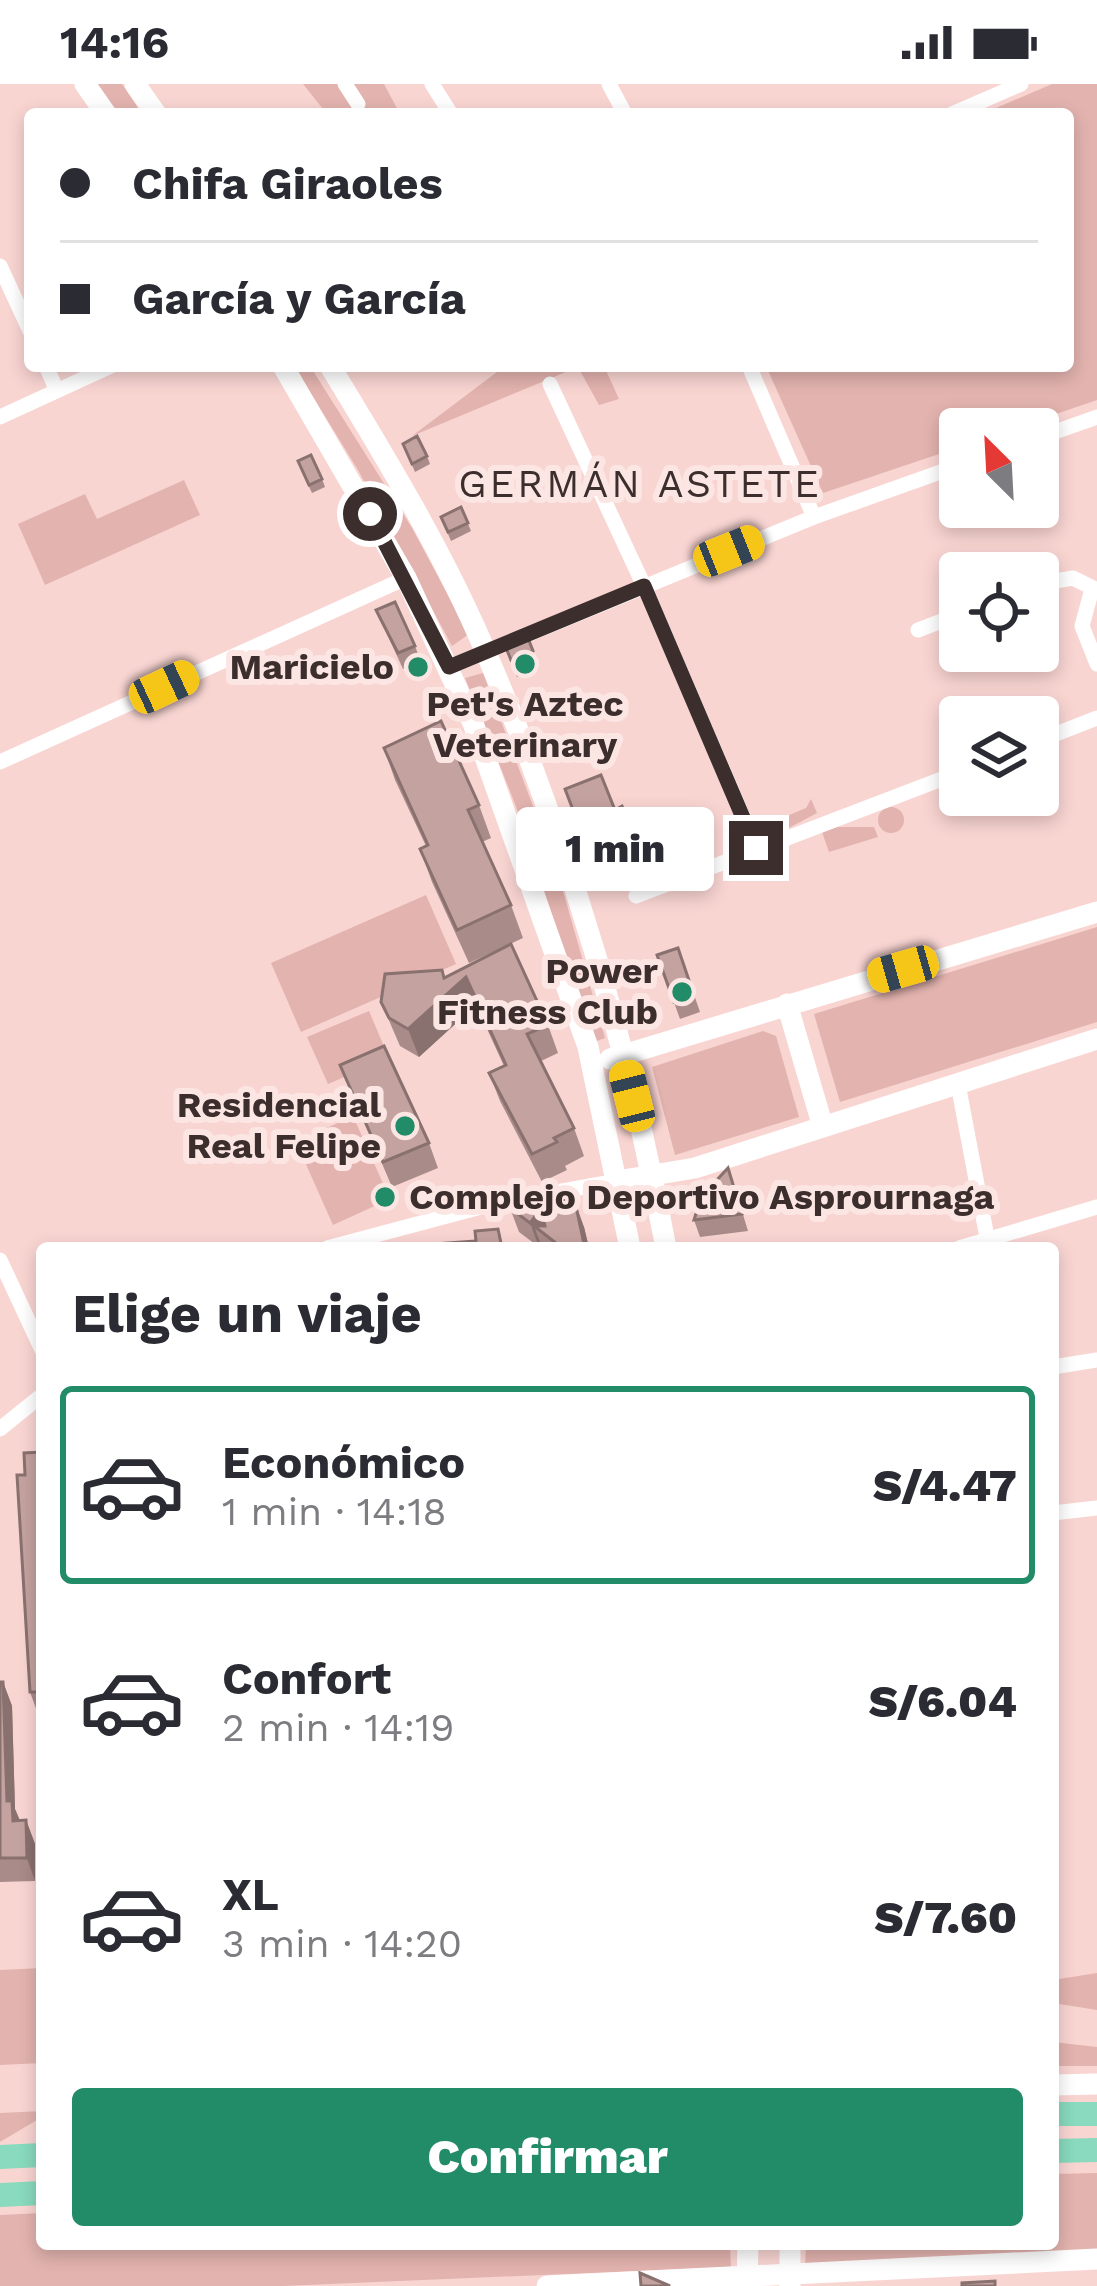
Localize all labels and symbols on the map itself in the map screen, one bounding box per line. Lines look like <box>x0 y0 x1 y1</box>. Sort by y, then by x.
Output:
north arrow <box>939 408 1059 528</box>
district label: GERMÁN ASTETE <box>458 461 822 506</box>
route start <box>343 487 397 541</box>
car <box>689 521 769 581</box>
place label: Maricielo <box>229 646 394 688</box>
marker: Pet's Aztec Veterinary <box>512 651 538 677</box>
marker: Maricielo <box>405 654 431 680</box>
car <box>124 655 204 719</box>
place label: Pet's Aztec Veterinary <box>426 683 624 766</box>
callout: 1 min <box>516 806 714 890</box>
route end <box>729 821 783 875</box>
car <box>863 942 943 996</box>
place label: Power Fitness Club <box>437 950 659 1033</box>
marker: Power Fitness Club <box>669 979 695 1005</box>
car <box>606 1057 658 1135</box>
place label: Residencial Real Felipe <box>177 1084 381 1167</box>
marker: Residencial Real Felipe <box>392 1113 418 1139</box>
place label: Complejo Deportivo Asprournaga <box>409 1176 994 1218</box>
marker: Complejo Deportivo Asprournaga <box>372 1184 398 1210</box>

